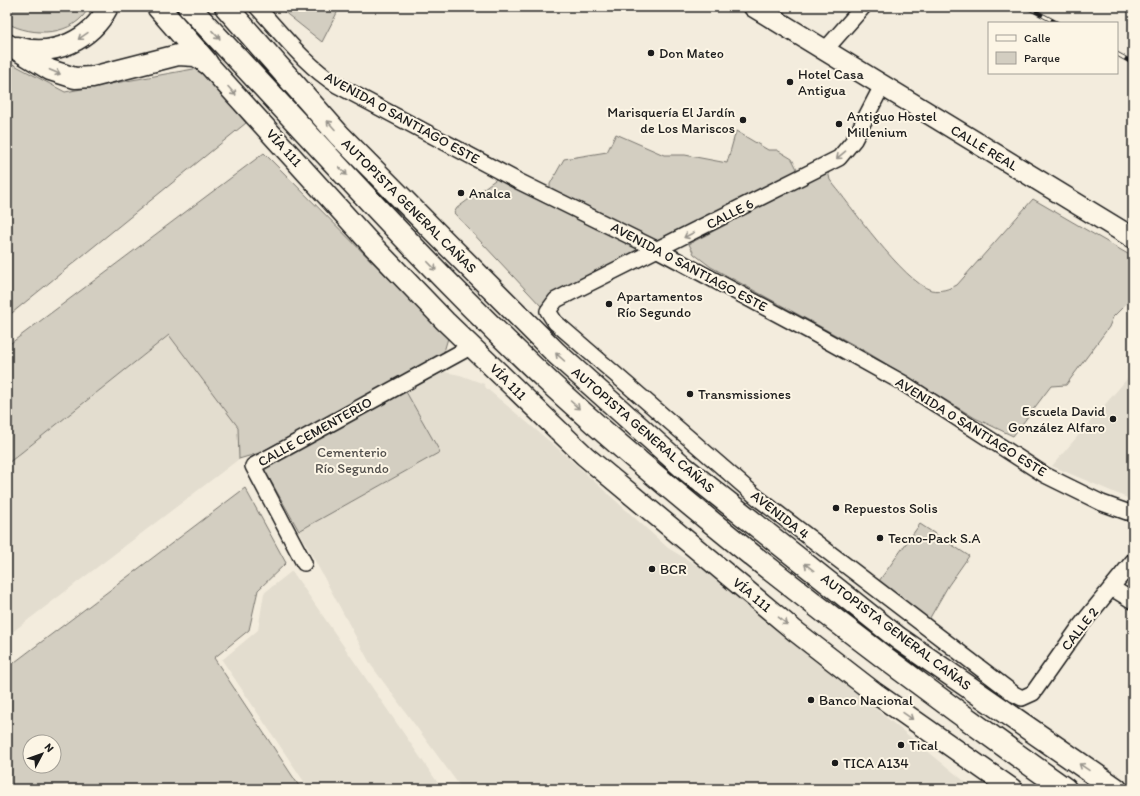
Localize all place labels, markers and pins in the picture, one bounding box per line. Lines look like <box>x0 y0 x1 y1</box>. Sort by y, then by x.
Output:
place label: Don Mateo <box>659 45 724 62</box>
marker: Don Mateo <box>646 48 656 58</box>
place label: Hotel Casa Antigua <box>798 66 864 99</box>
marker: Hotel Casa Antigua <box>785 77 795 87</box>
place label: Marisquería El Jardín de Los Mariscos <box>607 104 736 137</box>
place label: Antiguo Hostel Millenium <box>847 108 937 141</box>
marker: Marisquería El Jardín de Los Mariscos <box>738 115 748 125</box>
marker: Antiguo Hostel Millenium <box>834 119 844 129</box>
place label: Analca <box>469 185 511 202</box>
marker: Analca <box>456 188 466 198</box>
place label: Apartamentos Río Segundo <box>617 288 703 321</box>
marker: Apartamentos Río Segundo <box>604 299 614 309</box>
place label: Transmissiones <box>698 386 791 403</box>
marker: Transmissiones <box>685 389 695 399</box>
place label: Escuela David González Alfaro <box>1008 403 1105 436</box>
marker: Escuela David González Alfaro <box>1108 414 1118 424</box>
place label: Repuestos Solis <box>844 500 938 517</box>
marker: Repuestos Solis <box>831 503 841 513</box>
place label: Tecno-Pack S.A <box>888 530 980 547</box>
marker: Tecno-Pack S.A <box>875 533 885 543</box>
place label: BCR <box>660 561 687 578</box>
marker: BCR <box>647 564 657 574</box>
place label: Banco Nacional <box>819 692 913 709</box>
marker: Banco Nacional <box>806 695 816 705</box>
place label: Tical <box>909 737 938 754</box>
marker: Tical <box>896 740 906 750</box>
place label: TICA A134 <box>843 755 909 772</box>
marker: TICA A134 <box>830 758 840 768</box>

